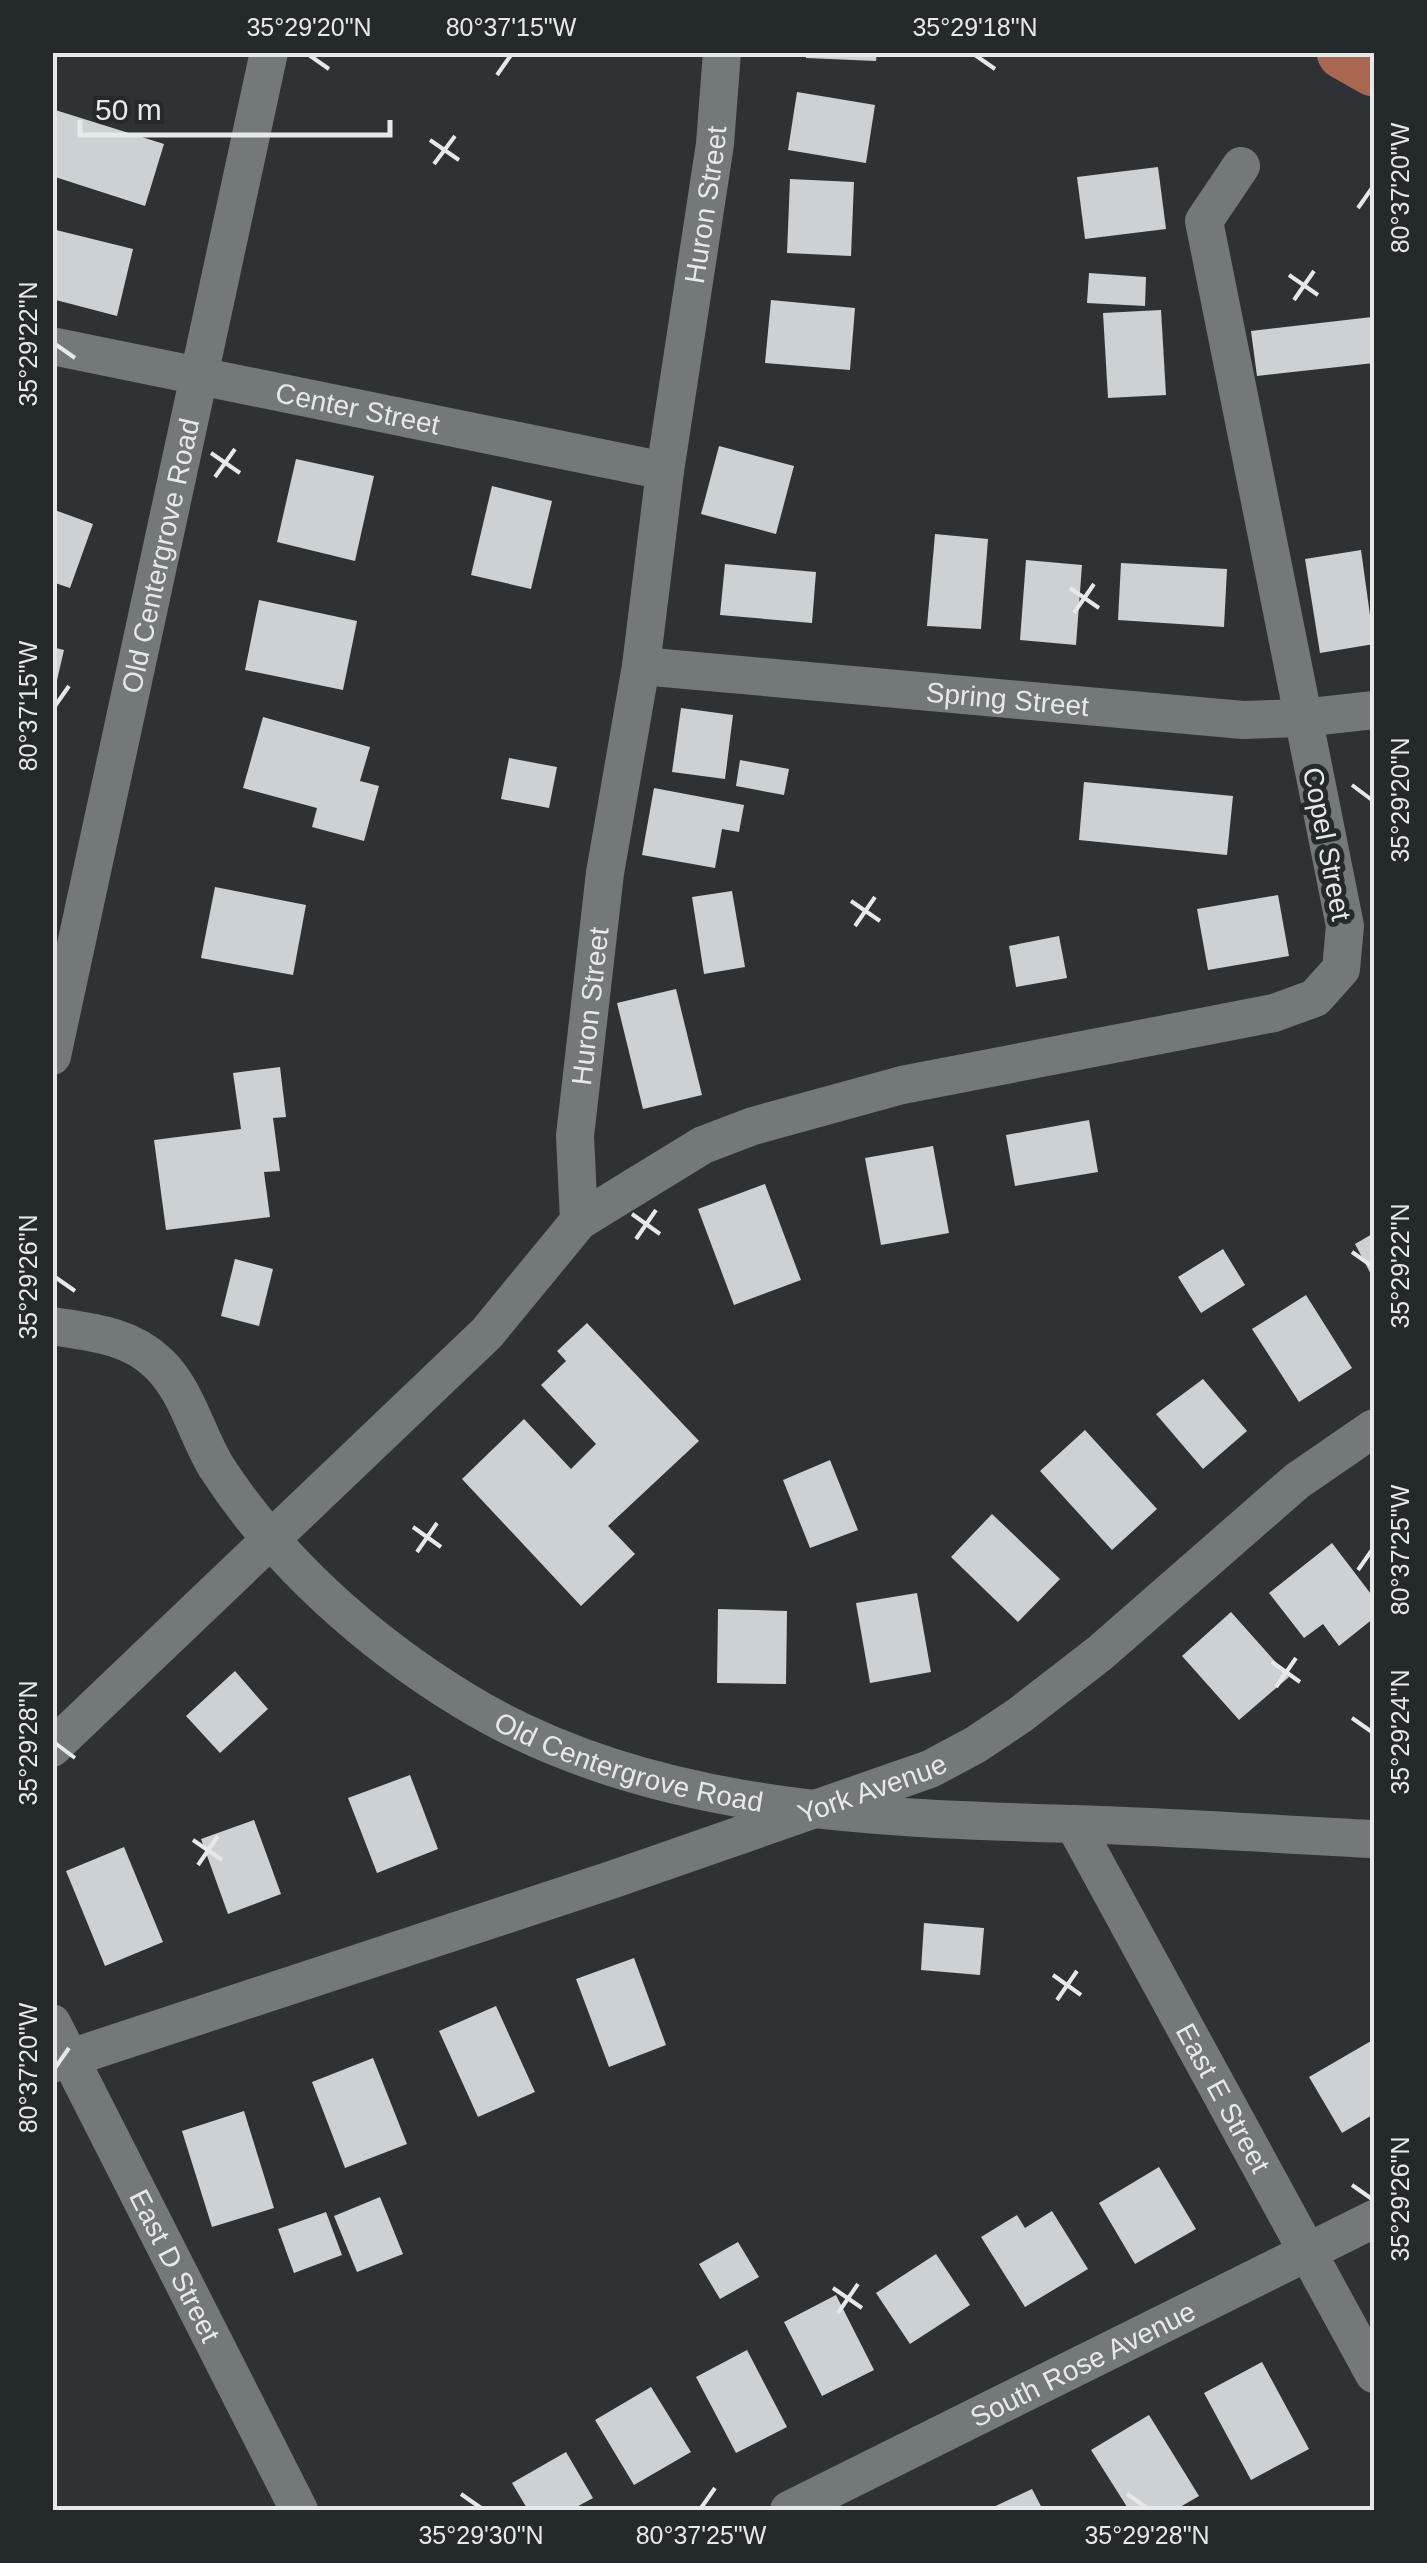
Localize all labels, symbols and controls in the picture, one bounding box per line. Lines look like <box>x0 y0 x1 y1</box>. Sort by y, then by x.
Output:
text: 35°29'20"N <box>246 13 372 41</box>
text: 80°37'15"W <box>446 13 577 41</box>
text: 35°29'18"N <box>912 13 1038 41</box>
scale bar <box>80 75 390 137</box>
text: 50 m <box>95 93 162 126</box>
text: 80°37'20"W <box>1386 122 1414 253</box>
street label: Huron Street <box>678 125 732 285</box>
text: 35°29'22"N <box>14 281 42 407</box>
street label: Center Street <box>273 377 443 440</box>
street label: Old Centergrove Road <box>115 415 205 696</box>
text: 80°37'15"W <box>14 640 42 771</box>
street label: Spring Street <box>925 676 1091 722</box>
text: 35°29'20"N <box>1386 737 1414 863</box>
street label: Copel Street <box>1297 765 1357 924</box>
street label: Huron Street <box>565 925 614 1087</box>
text: 35°29'22"N <box>1386 1203 1414 1329</box>
text: 35°29'26"N <box>14 1214 42 1340</box>
text: 80°37'25"W <box>1386 1484 1414 1615</box>
text: 35°29'24"N <box>1386 1669 1414 1795</box>
text: 35°29'28"N <box>14 1680 42 1806</box>
street label: Old Centergrove Road <box>489 1706 765 1817</box>
street label: York Avenue <box>794 1748 952 1829</box>
text: 80°37'20"W <box>14 2002 42 2133</box>
street label: East E Street <box>1170 2018 1277 2178</box>
text: 35°29'26"N <box>1386 2136 1414 2262</box>
street label: East D Street <box>124 2184 227 2347</box>
street label: South Rose Avenue <box>965 2295 1200 2433</box>
text: 35°29'30"N <box>418 2521 544 2549</box>
text: 80°37'25"W <box>636 2521 767 2549</box>
text: 35°29'28"N <box>1084 2521 1210 2549</box>

